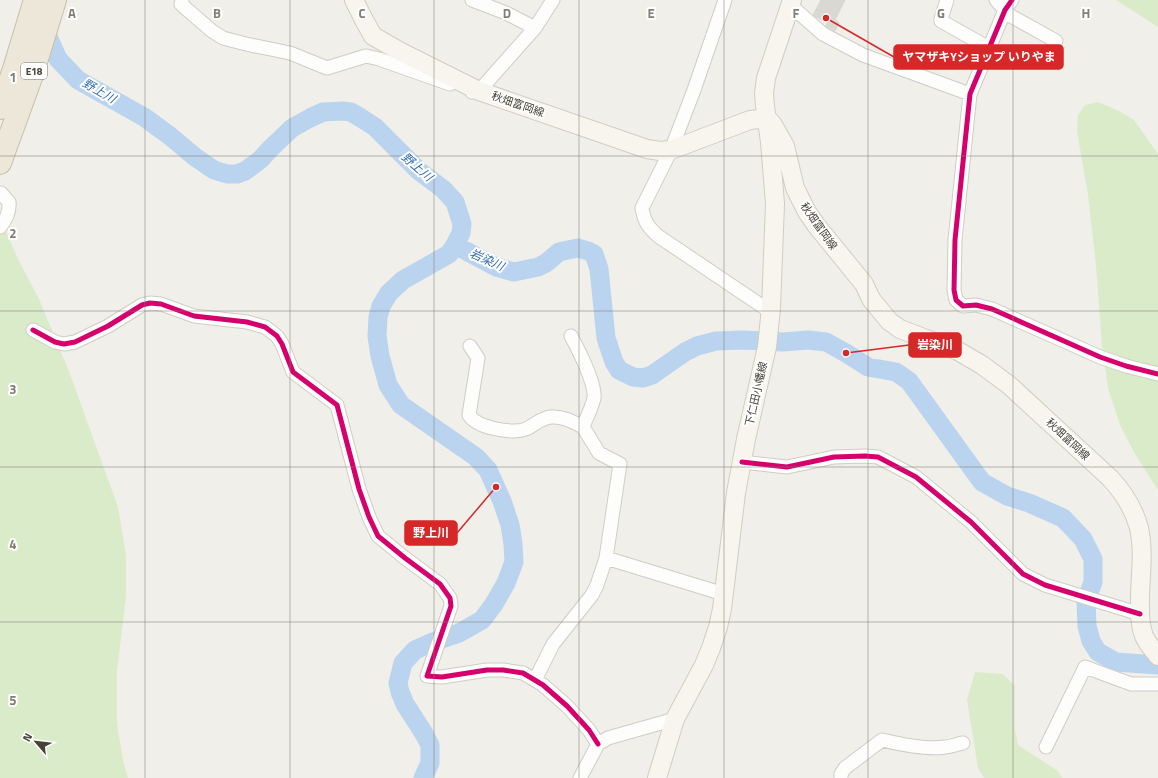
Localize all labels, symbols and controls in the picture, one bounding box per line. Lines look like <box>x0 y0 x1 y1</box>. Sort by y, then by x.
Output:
text: A <box>68 3 76 23</box>
text: B <box>213 3 221 23</box>
text: C <box>358 3 366 23</box>
text: D <box>503 3 511 23</box>
text: E <box>647 3 655 23</box>
text: F <box>793 3 800 23</box>
text: G <box>937 3 945 23</box>
text: H <box>1082 3 1090 23</box>
callout: ヤマザキYショップ いりやま <box>894 45 1063 69</box>
text: ヤマザキYショップ いりやま <box>902 47 1056 66</box>
road number: E18 <box>21 63 47 79</box>
text: 1 <box>9 67 17 87</box>
water label: 野上川 <box>79 73 121 109</box>
street label: 秋畑富岡線 <box>489 87 547 121</box>
water label: 野上川 <box>398 148 439 187</box>
street label: 秋畑富岡線 <box>797 199 841 253</box>
text: 2 <box>9 223 17 243</box>
water label: 岩染川 <box>467 244 509 276</box>
callout: 岩染川 <box>909 333 961 357</box>
text: 岩染川 <box>917 335 953 354</box>
street label: 下仁田小幡線 <box>741 360 771 428</box>
text: 3 <box>9 379 17 399</box>
street label: 秋畑富岡線 <box>1042 414 1094 464</box>
callout: 野上川 <box>405 521 457 545</box>
text: 野上川 <box>413 523 449 542</box>
text: 4 <box>9 534 17 554</box>
text: 5 <box>9 690 17 710</box>
north arrow <box>16 722 56 762</box>
text: N <box>18 730 36 744</box>

